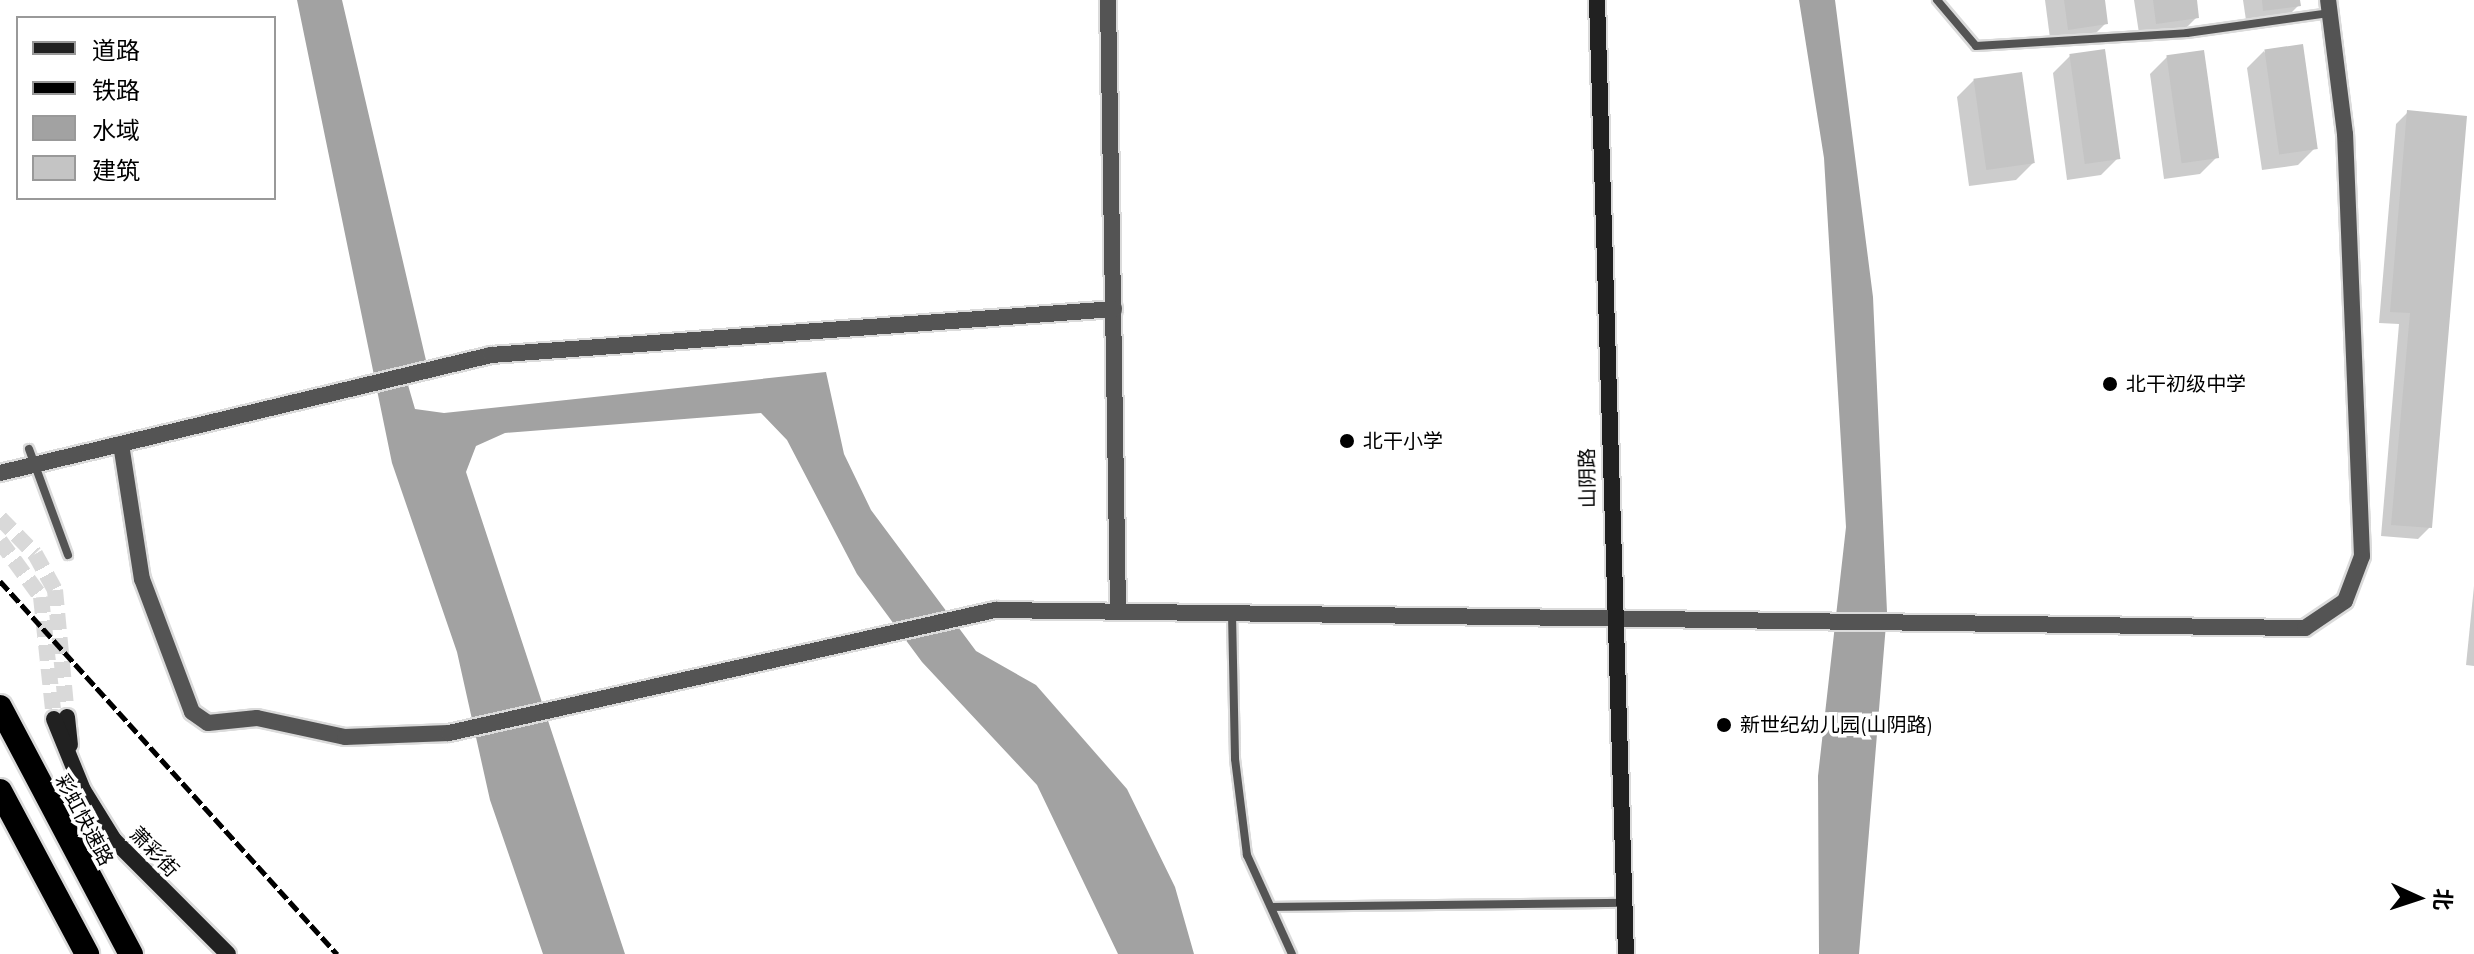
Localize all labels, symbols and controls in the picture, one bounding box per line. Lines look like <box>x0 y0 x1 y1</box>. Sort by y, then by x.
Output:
legend <box>16 16 276 200</box>
text: 道路 <box>92 36 140 65</box>
text: 铁路 <box>92 76 140 105</box>
text: 水域 <box>92 116 140 145</box>
text: 建筑 <box>92 156 140 185</box>
place label: 北干初级中学 <box>2126 372 2246 396</box>
marker: 北干初级中学 <box>2101 375 2119 393</box>
place label: 北干小学 <box>1363 429 1443 453</box>
marker: 北干小学 <box>1338 432 1356 450</box>
street label: 山阴路 <box>1575 448 1601 508</box>
place label: 新世纪幼儿园(山阴路) <box>1740 713 1933 737</box>
marker: 新世纪幼儿园(山阴路) <box>1715 716 1733 734</box>
street label: 彩虹快速路 <box>50 770 118 870</box>
street label: 萧彩街 <box>125 822 183 882</box>
north arrow <box>2378 858 2458 938</box>
text: 北 <box>2428 888 2457 911</box>

